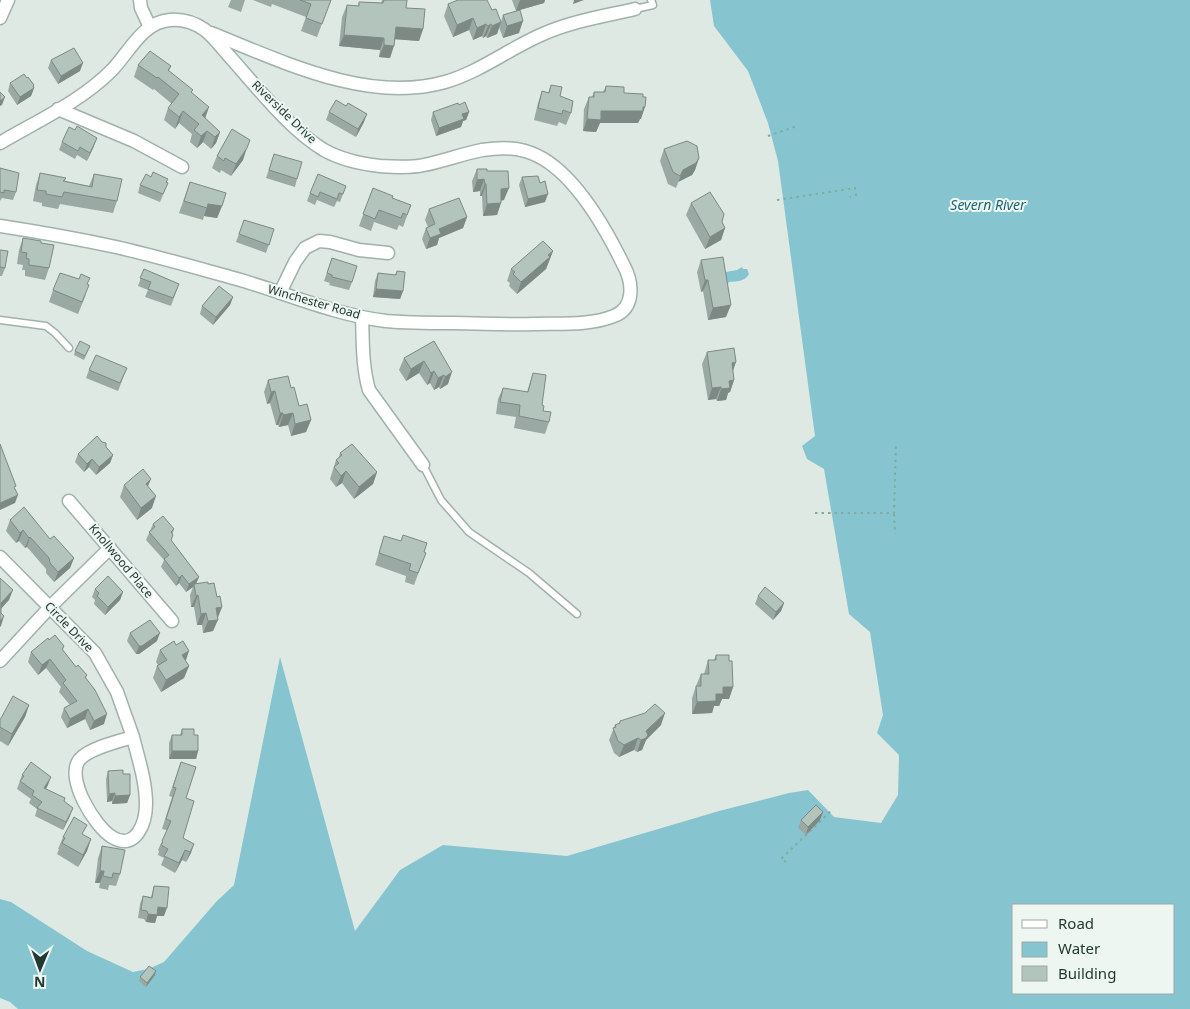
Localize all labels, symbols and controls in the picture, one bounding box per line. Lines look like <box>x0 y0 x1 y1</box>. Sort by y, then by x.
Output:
street label: Riverside Drive <box>248 76 321 147</box>
water label: Severn River <box>950 195 1026 214</box>
street label: Winchester Road <box>266 280 362 323</box>
street label: Knollwood Place <box>85 520 158 602</box>
street label: Circle Drive <box>41 598 98 656</box>
legend <box>1012 904 1175 994</box>
text: Road <box>1058 913 1094 933</box>
text: Water <box>1058 938 1100 958</box>
north arrow <box>15 944 65 994</box>
text: Building <box>1058 963 1116 983</box>
text: N <box>34 973 46 992</box>

